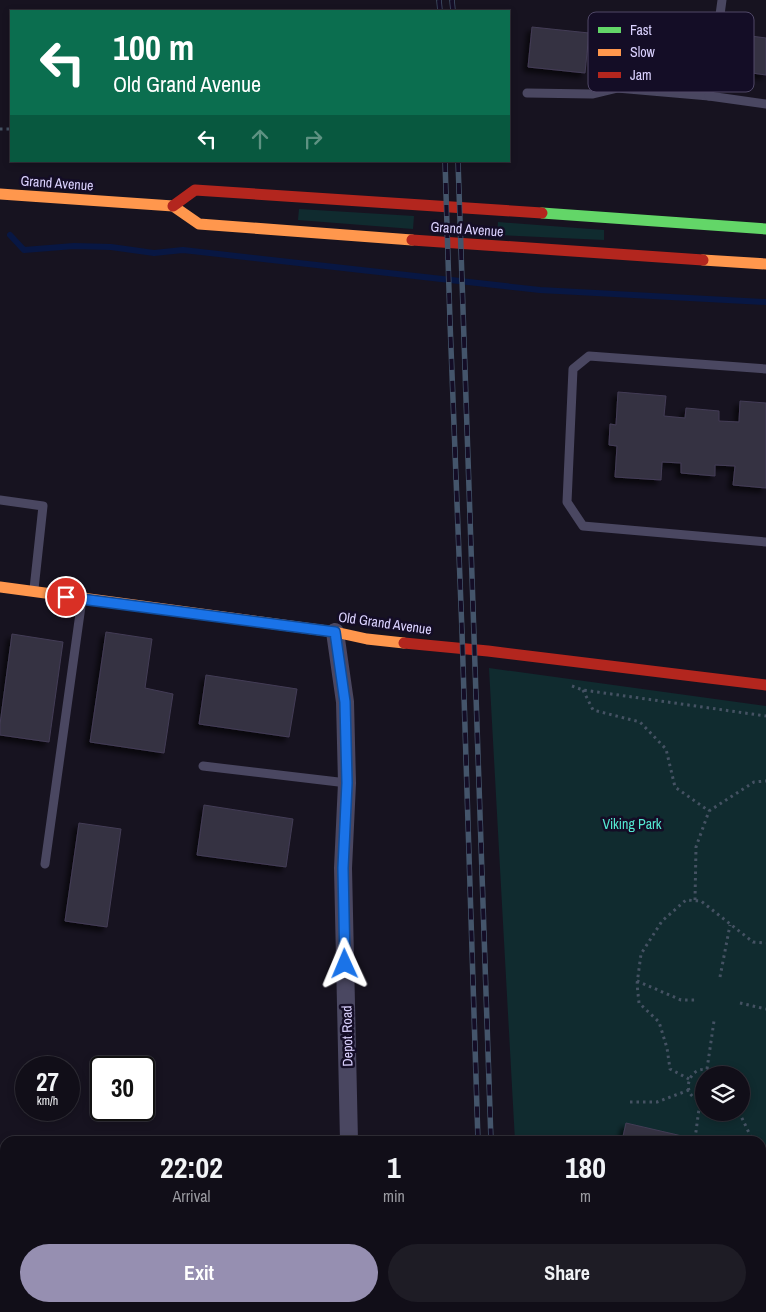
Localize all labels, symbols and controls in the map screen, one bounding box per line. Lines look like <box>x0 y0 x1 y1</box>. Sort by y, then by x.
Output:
legend <box>588 12 754 92</box>
text: Fast <box>630 21 652 39</box>
text: 100 m <box>113 24 194 71</box>
icon: left <box>30 30 95 95</box>
text: Slow <box>630 43 656 61</box>
text: Jam <box>630 66 652 84</box>
text: Old Grand Avenue <box>113 69 261 99</box>
icon: left <box>193 125 221 153</box>
icon: ahead <box>246 125 274 153</box>
icon: right <box>299 125 327 153</box>
street label: Grand Avenue <box>20 171 94 195</box>
street label: Grand Avenue <box>430 217 504 241</box>
pin <box>45 576 87 618</box>
icon: arrive <box>52 583 80 611</box>
street label: Old Grand Avenue <box>337 608 433 638</box>
park label: Viking Park <box>602 815 662 833</box>
position arrow <box>318 937 370 989</box>
street label: Depot Road <box>337 1005 357 1067</box>
speed limit sign: 30 <box>90 1056 155 1121</box>
text: 27 <box>36 1065 59 1099</box>
map controls <box>695 1066 750 1121</box>
button: layers <box>695 1066 750 1121</box>
text: km/h <box>37 1093 58 1109</box>
text: 22:02 <box>160 1147 223 1187</box>
text: 1 <box>387 1147 401 1187</box>
text: 180 <box>565 1147 606 1187</box>
text: Arrival <box>173 1185 210 1207</box>
text: min <box>383 1185 405 1207</box>
text: m <box>580 1185 591 1207</box>
button: Exit <box>20 1244 378 1302</box>
button: Share <box>388 1244 746 1302</box>

